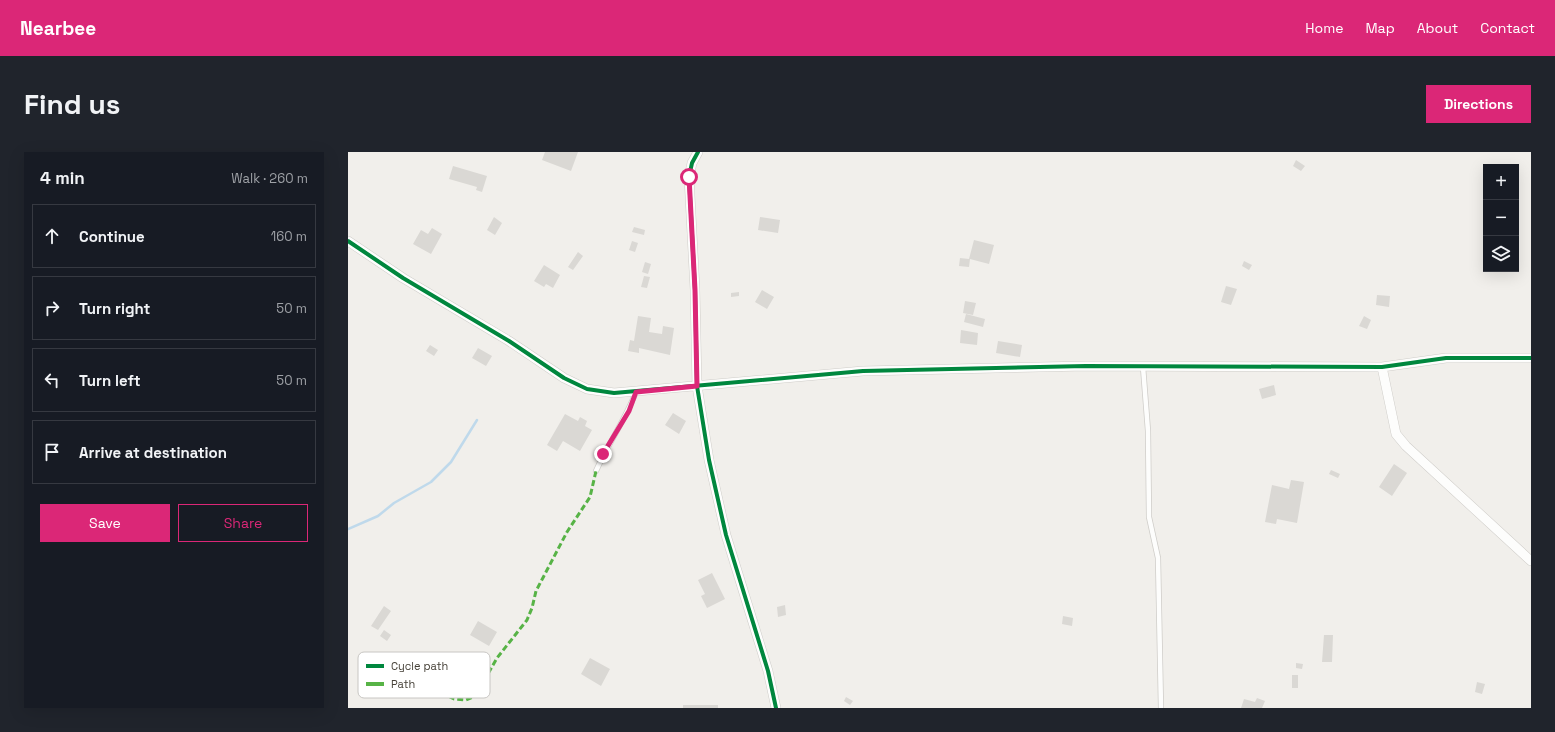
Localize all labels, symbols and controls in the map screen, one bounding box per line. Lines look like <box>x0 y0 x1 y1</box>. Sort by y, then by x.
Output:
text: Nearbee <box>20 16 96 41</box>
text: Home <box>1305 19 1343 37</box>
text: Map <box>1365 19 1395 37</box>
text: About <box>1417 19 1458 37</box>
text: Contact <box>1480 19 1535 37</box>
button: Directions <box>1426 85 1531 123</box>
text: Find us <box>24 86 121 122</box>
map controls <box>1483 164 1519 272</box>
button: + <box>1483 164 1519 200</box>
text: 4 min <box>40 167 85 189</box>
route start <box>680 168 698 186</box>
text: Walk · 260 m <box>231 170 308 187</box>
button: − <box>1483 200 1519 236</box>
icon: ahead <box>41 225 63 247</box>
text: Continue <box>79 227 145 246</box>
text: 160 m <box>271 228 307 245</box>
button: layers <box>1483 236 1519 272</box>
icon: right <box>41 297 63 319</box>
text: Turn right <box>79 299 150 318</box>
text: 50 m <box>276 300 307 317</box>
icon: left <box>41 369 63 391</box>
text: Turn left <box>79 371 141 390</box>
text: 50 m <box>276 372 307 389</box>
icon: arrive <box>41 441 63 463</box>
text: Arrive at destination <box>79 443 227 462</box>
route end <box>594 445 612 463</box>
button: Save <box>40 504 170 542</box>
button: Share <box>178 504 308 542</box>
legend <box>358 652 490 698</box>
text: Cycle path <box>391 659 448 673</box>
text: Path <box>391 677 415 691</box>

